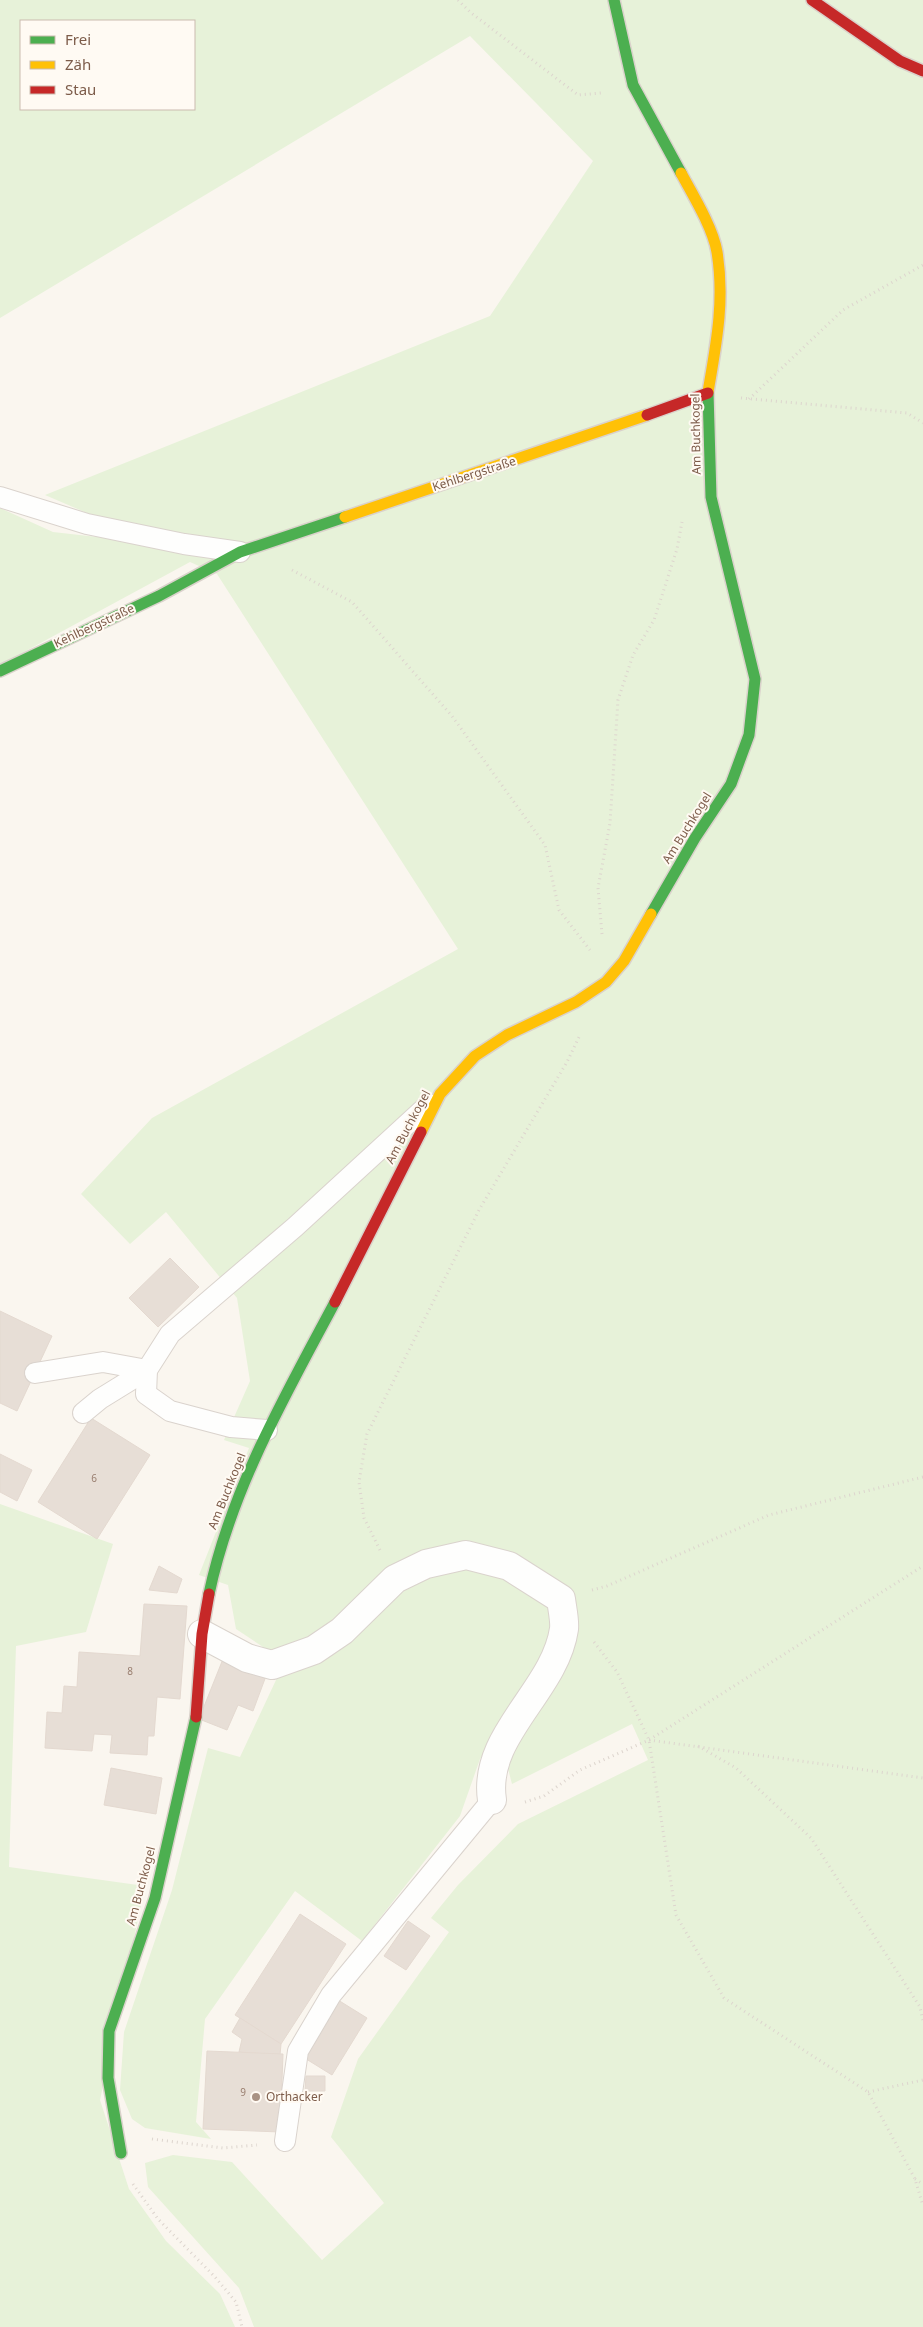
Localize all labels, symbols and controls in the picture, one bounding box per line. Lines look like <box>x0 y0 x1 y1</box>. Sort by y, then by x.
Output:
legend <box>20 20 195 110</box>
text: Frei <box>65 29 91 49</box>
text: Zäh <box>65 54 91 74</box>
text: Stau <box>65 79 96 99</box>
street label: Am Buchkogel <box>686 393 705 475</box>
street label: Kehlbergstraße <box>430 452 518 495</box>
street label: Kehlbergstraße <box>51 599 137 652</box>
street label: Am Buchkogel <box>658 789 715 867</box>
street label: Am Buchkogel <box>381 1087 434 1167</box>
street label: Am Buchkogel <box>203 1450 250 1532</box>
house number: 6 <box>91 1471 97 1485</box>
house number: 8 <box>127 1664 133 1678</box>
street label: Am Buchkogel <box>122 1844 159 1927</box>
house number: 9 <box>240 2085 246 2099</box>
place label: Orthacker <box>266 2088 323 2105</box>
marker: Orthacker <box>250 2091 262 2103</box>

